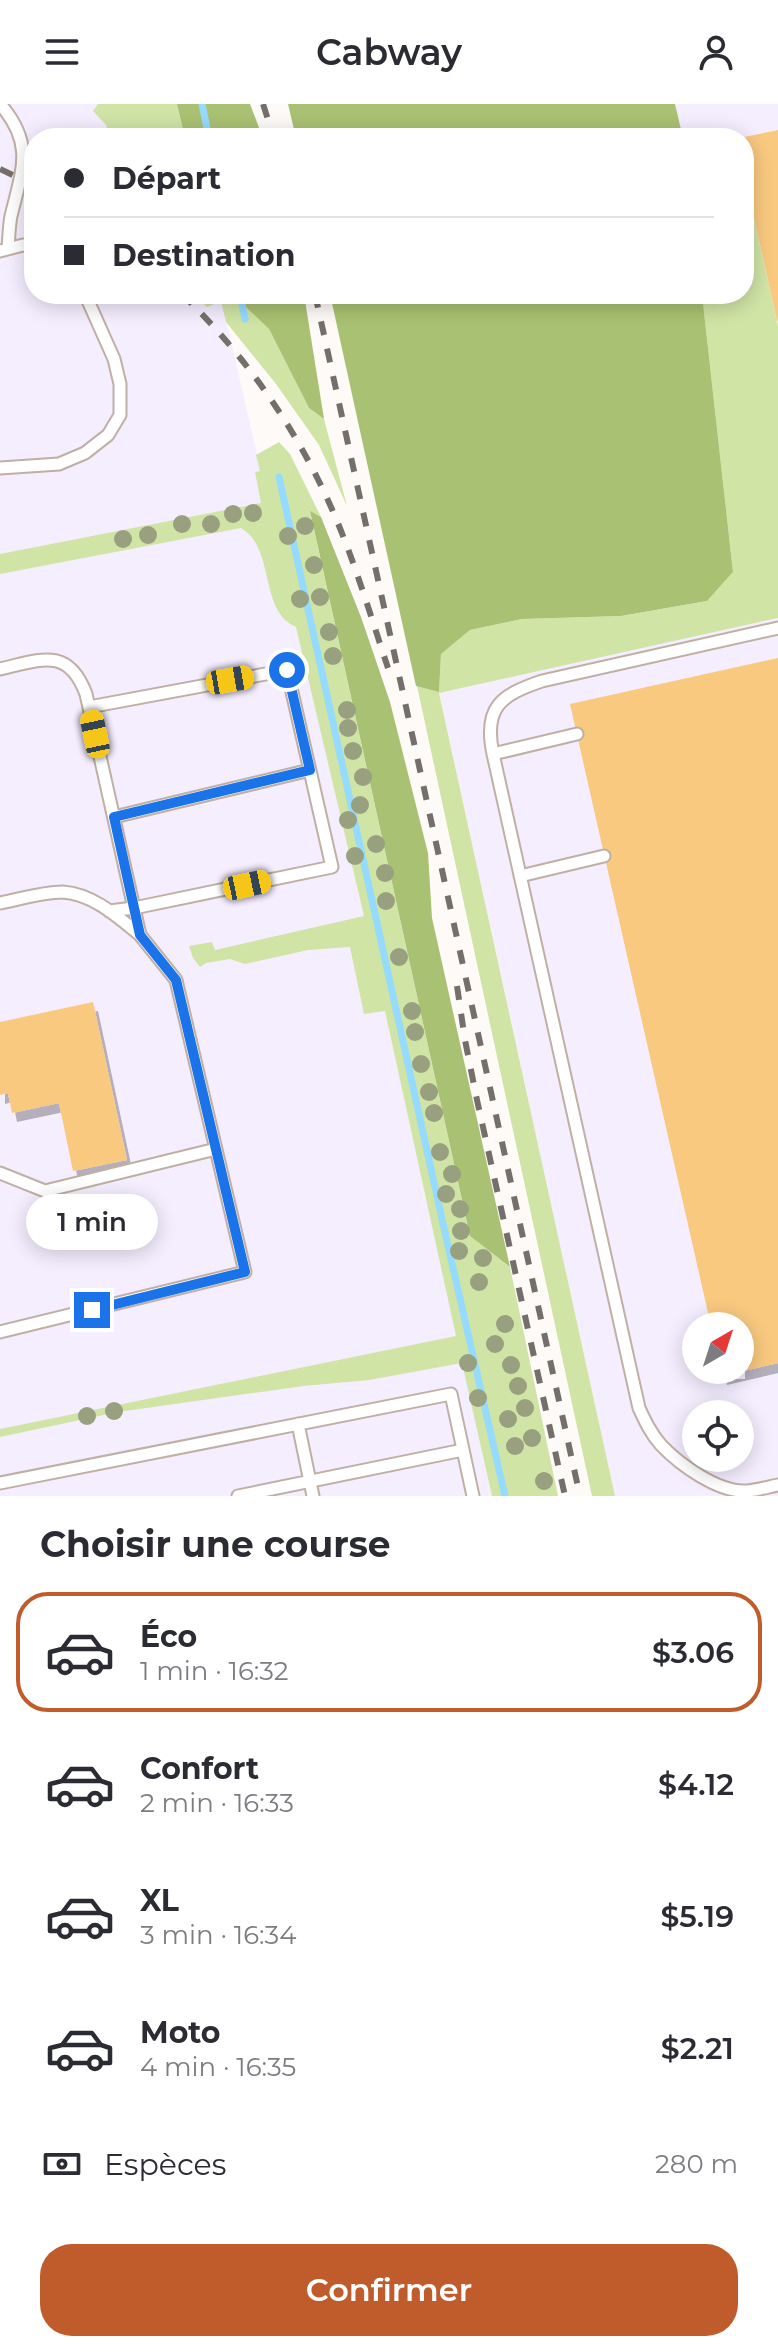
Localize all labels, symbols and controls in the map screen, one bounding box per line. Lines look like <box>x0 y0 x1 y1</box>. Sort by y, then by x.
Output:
icon: menu <box>40 30 84 74</box>
text: Cabway <box>316 30 462 74</box>
icon: person <box>694 30 738 74</box>
text: Départ <box>112 160 221 197</box>
text: Destination <box>112 237 295 274</box>
route start <box>269 652 305 688</box>
car <box>204 664 256 696</box>
car <box>78 708 112 760</box>
car <box>221 868 273 902</box>
callout: 1 min <box>26 1194 158 1250</box>
text: 1 min <box>57 1206 127 1238</box>
route end <box>74 1292 110 1328</box>
north arrow <box>682 1312 754 1384</box>
map controls <box>682 1312 754 1472</box>
button: locate <box>682 1400 754 1472</box>
text: Choisir une course <box>40 1522 391 1566</box>
icon: car <box>44 1616 116 1688</box>
text: Éco <box>140 1618 197 1655</box>
text: $3.06 <box>652 1634 734 1671</box>
text: 1 min · 16:32 <box>140 1655 289 1687</box>
icon: car <box>44 1748 116 1820</box>
text: Confort <box>140 1750 259 1787</box>
text: $4.12 <box>658 1766 734 1803</box>
text: 2 min · 16:33 <box>140 1787 294 1819</box>
icon: car <box>44 1880 116 1952</box>
text: XL <box>140 1882 179 1919</box>
text: $5.19 <box>660 1898 734 1935</box>
text: 3 min · 16:34 <box>140 1919 296 1951</box>
icon: car <box>44 2012 116 2084</box>
text: Moto <box>140 2014 221 2051</box>
text: $2.21 <box>661 2030 734 2067</box>
text: 4 min · 16:35 <box>140 2051 296 2083</box>
icon: cash <box>40 2142 84 2186</box>
text: Espèces <box>104 2146 226 2183</box>
text: 280 m <box>655 2148 738 2180</box>
button: Confirmer <box>40 2244 738 2336</box>

